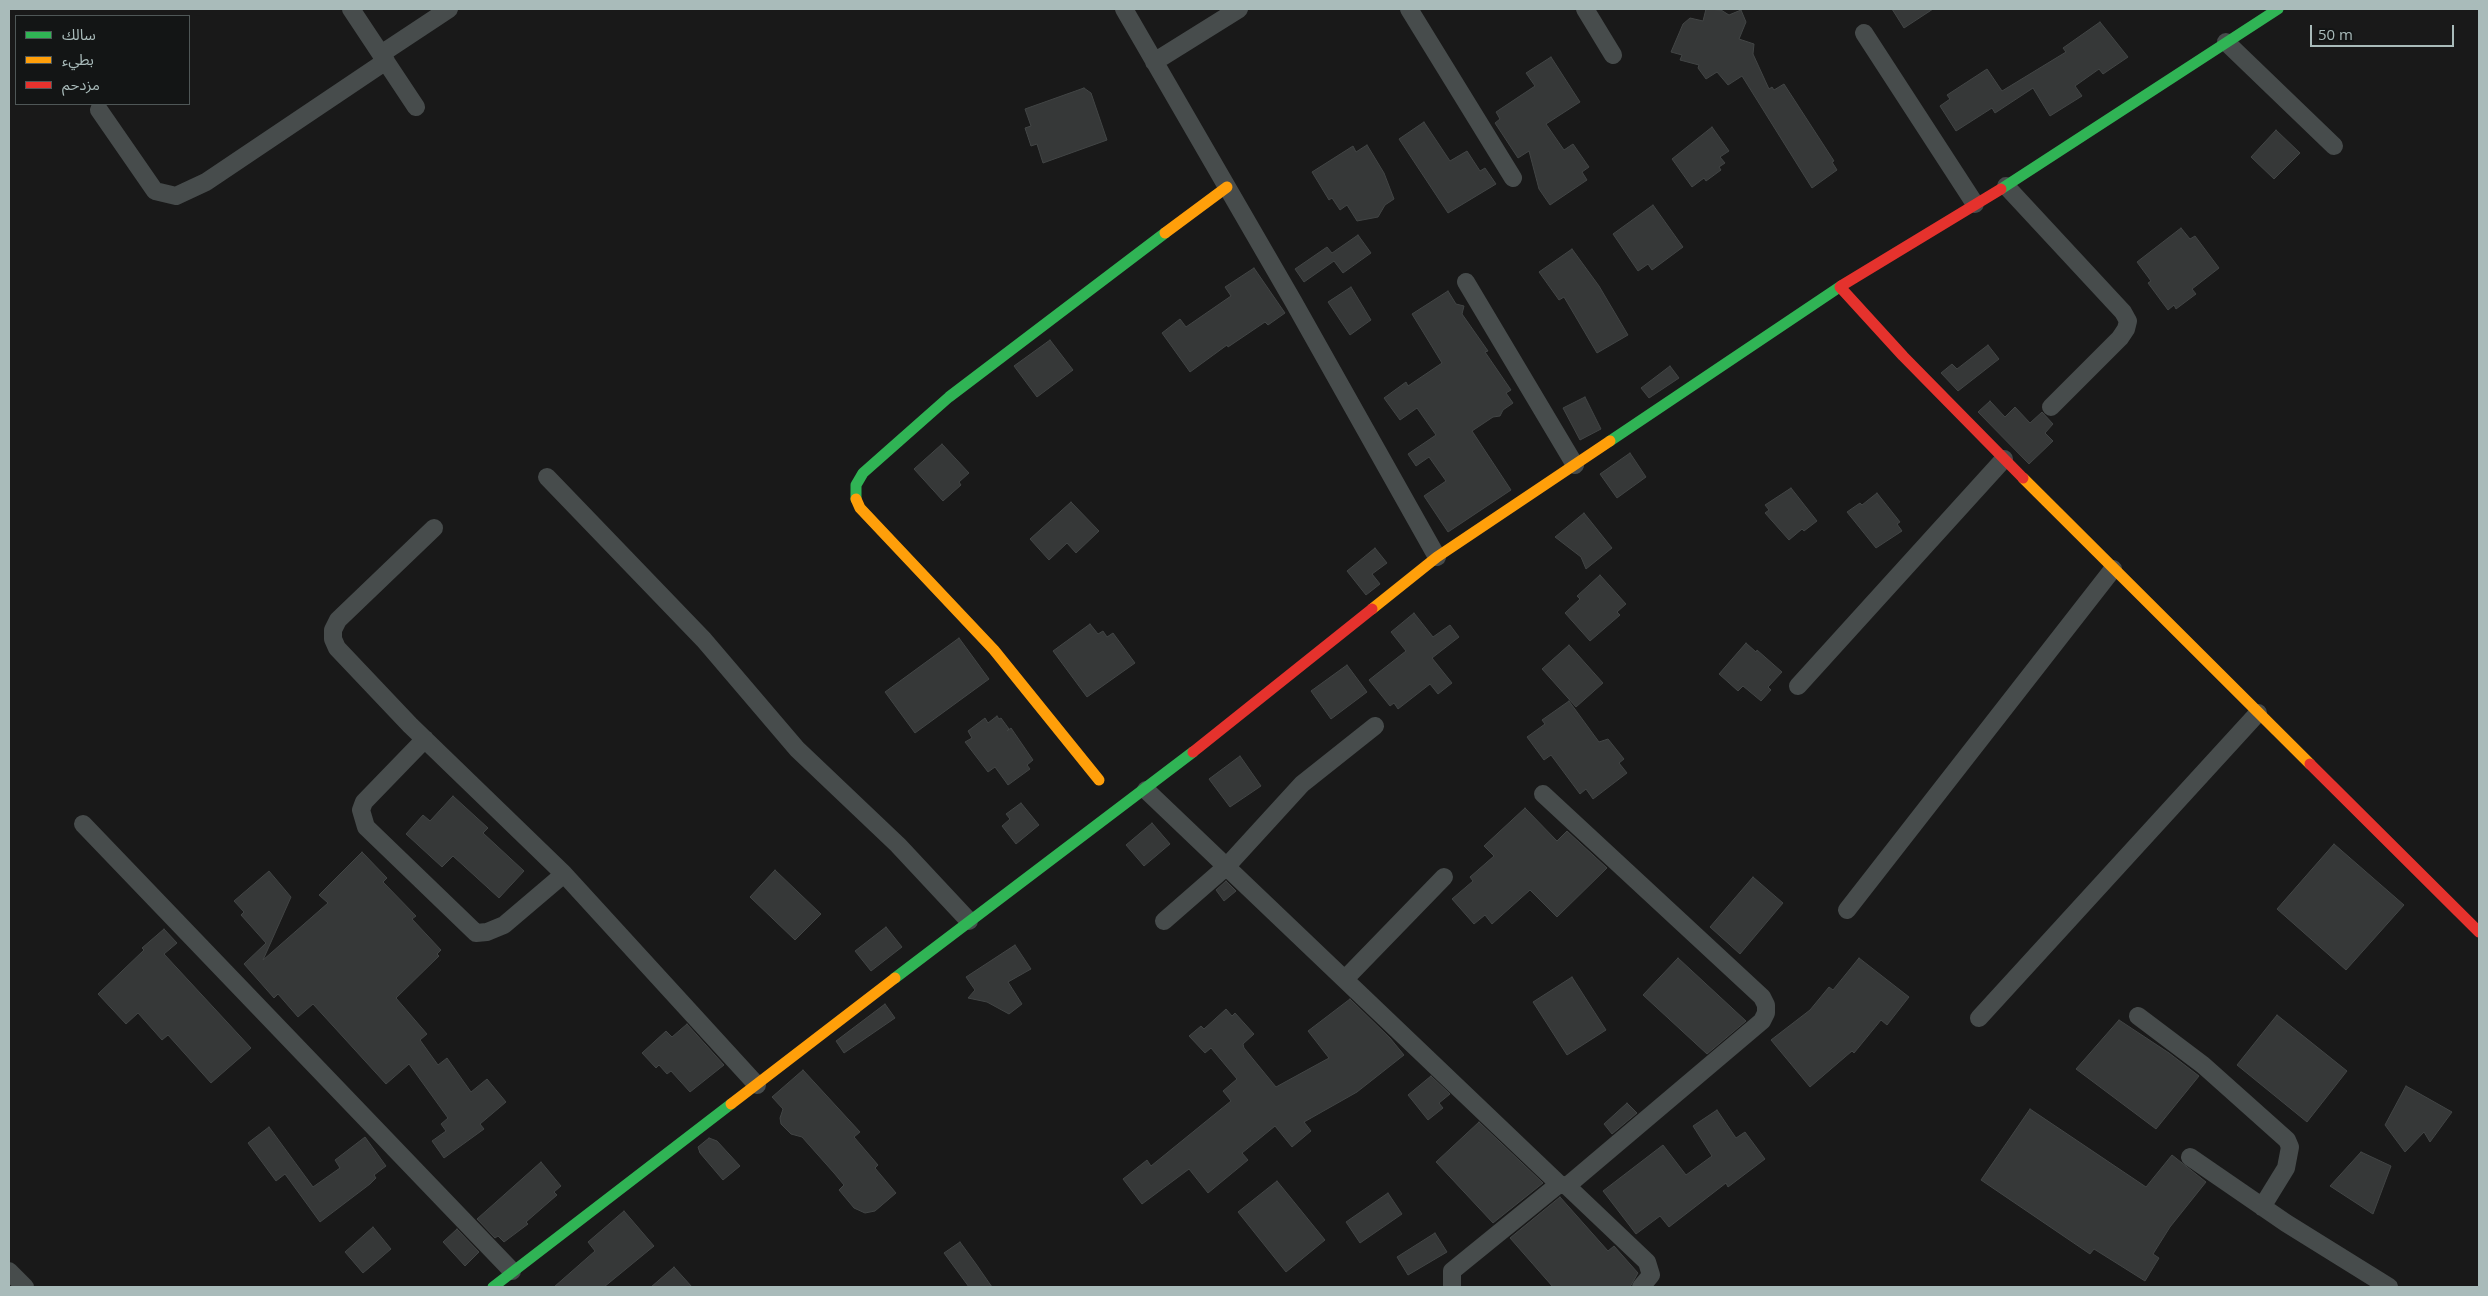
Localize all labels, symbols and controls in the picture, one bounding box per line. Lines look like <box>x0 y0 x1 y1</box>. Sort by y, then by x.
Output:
legend <box>15 15 190 105</box>
scale bar <box>2313 15 2457 47</box>
text: سالك <box>62 24 96 44</box>
text: 50 m <box>2318 24 2353 44</box>
text: بطيء <box>62 49 94 69</box>
text: مزدحم <box>62 74 100 94</box>

